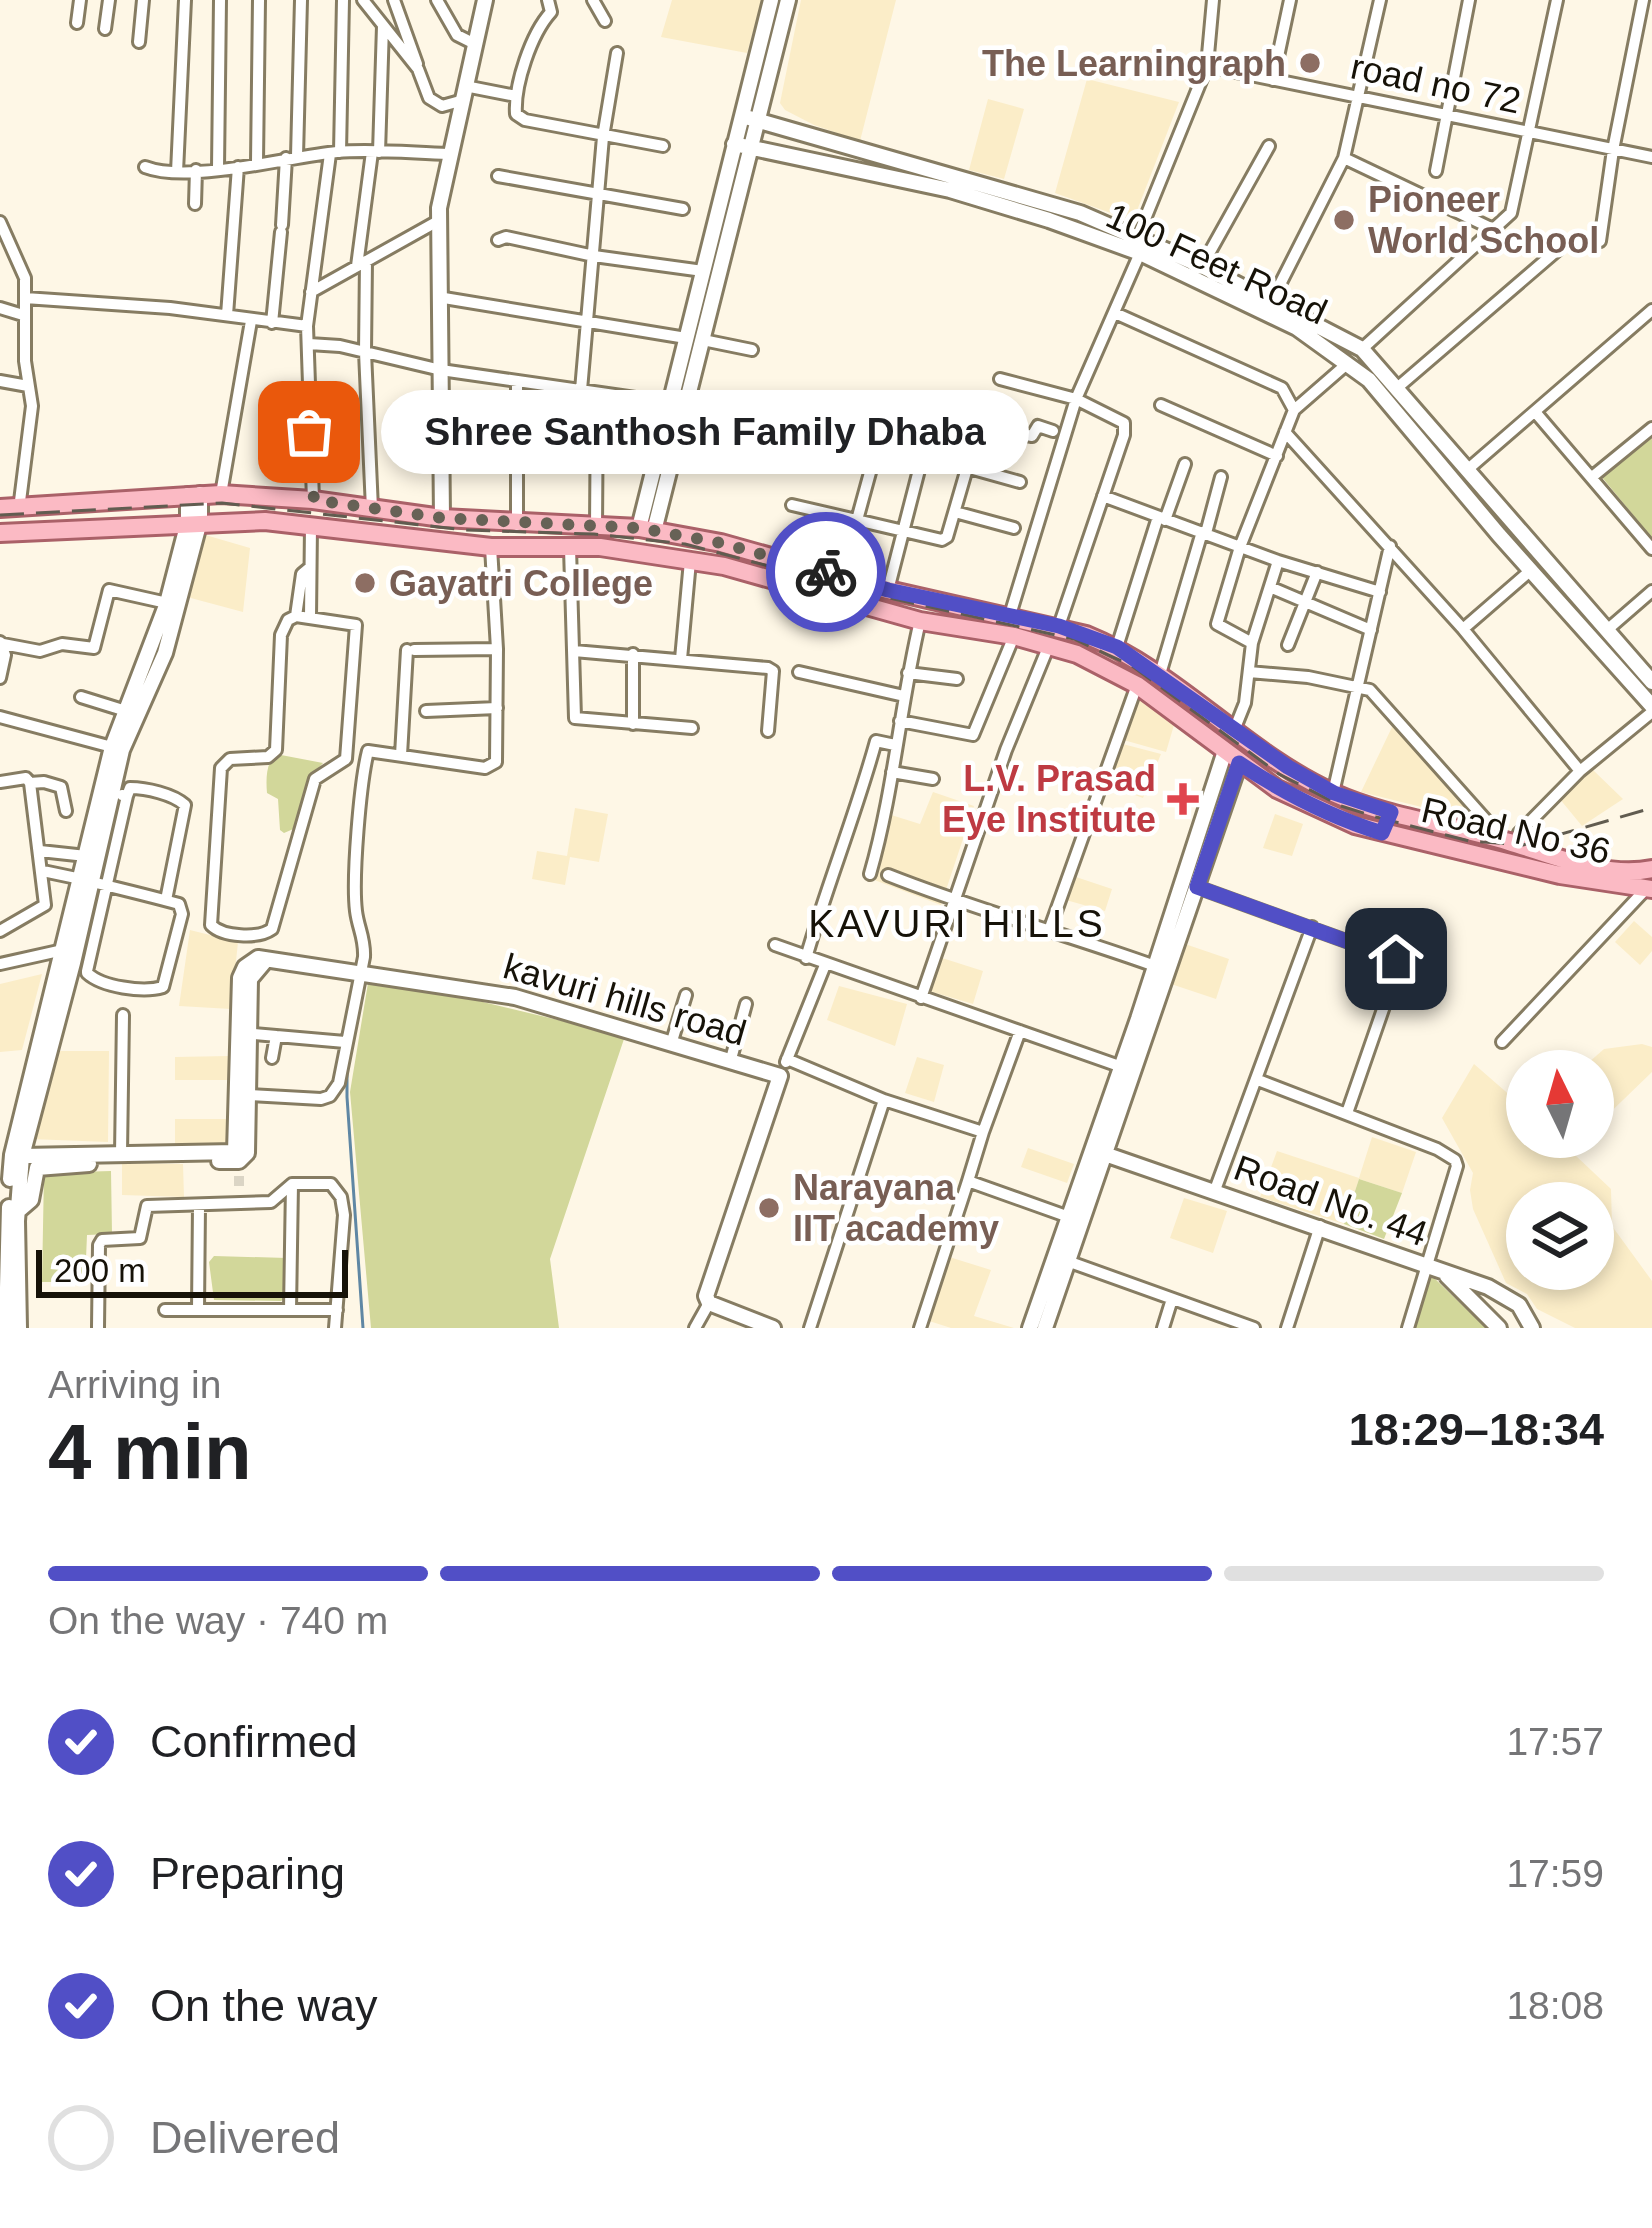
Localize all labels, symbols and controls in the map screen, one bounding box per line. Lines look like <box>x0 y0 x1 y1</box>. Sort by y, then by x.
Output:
place label: The Learningraph <box>982 43 1286 84</box>
street label: road no 72 <box>1347 46 1524 121</box>
marker: The Learningraph <box>1297 50 1323 76</box>
place label: Pioneer World School <box>1368 179 1599 261</box>
street label: 100 Feet Road <box>1100 195 1333 332</box>
marker: Pioneer World School <box>1331 207 1357 233</box>
pin <box>258 381 360 483</box>
callout: Shree Santhosh Family Dhaba <box>381 390 1029 474</box>
icon: bag <box>276 399 342 465</box>
text: Shree Santhosh Family Dhaba <box>424 410 986 453</box>
courier <box>766 512 886 632</box>
icon: bike <box>793 539 859 605</box>
place label: Gayatri College <box>389 563 653 604</box>
marker: Gayatri College <box>352 570 378 596</box>
place label: L.V. Prasad Eye Institute <box>942 758 1156 840</box>
marker: L.V. Prasad Eye Institute <box>1167 783 1199 815</box>
street label: Road No 36 <box>1418 789 1614 872</box>
district label: KAVURI HILLS <box>808 902 1106 945</box>
pin <box>1345 908 1447 1010</box>
icon: home <box>1363 926 1429 992</box>
street label: kavuri hills road <box>499 945 751 1054</box>
north arrow <box>1506 1050 1614 1158</box>
map controls <box>1506 1050 1614 1290</box>
street label: Road No. 44 <box>1229 1147 1433 1254</box>
place label: Narayana IIT academy <box>793 1167 999 1249</box>
button: layers <box>1506 1182 1614 1290</box>
marker: Narayana IIT academy <box>756 1195 782 1221</box>
scale bar <box>36 1244 348 1297</box>
text: 200 m <box>54 1252 146 1289</box>
text: Arriving in <box>48 1363 221 1406</box>
text: 18:29–18:34 <box>1349 1404 1604 1455</box>
text: 4 min <box>48 1408 252 1496</box>
text: On the way · 740 m <box>48 1599 388 1642</box>
icon: check <box>48 1709 114 1775</box>
text: Confirmed <box>150 1716 358 1767</box>
text: 17:57 <box>1506 1720 1604 1763</box>
icon: check <box>48 1841 114 1907</box>
text: Preparing <box>150 1848 345 1899</box>
text: 17:59 <box>1506 1852 1604 1895</box>
icon: check <box>48 1973 114 2039</box>
text: On the way <box>150 1980 378 2031</box>
text: 18:08 <box>1506 1984 1604 2027</box>
text: Delivered <box>150 2112 340 2163</box>

